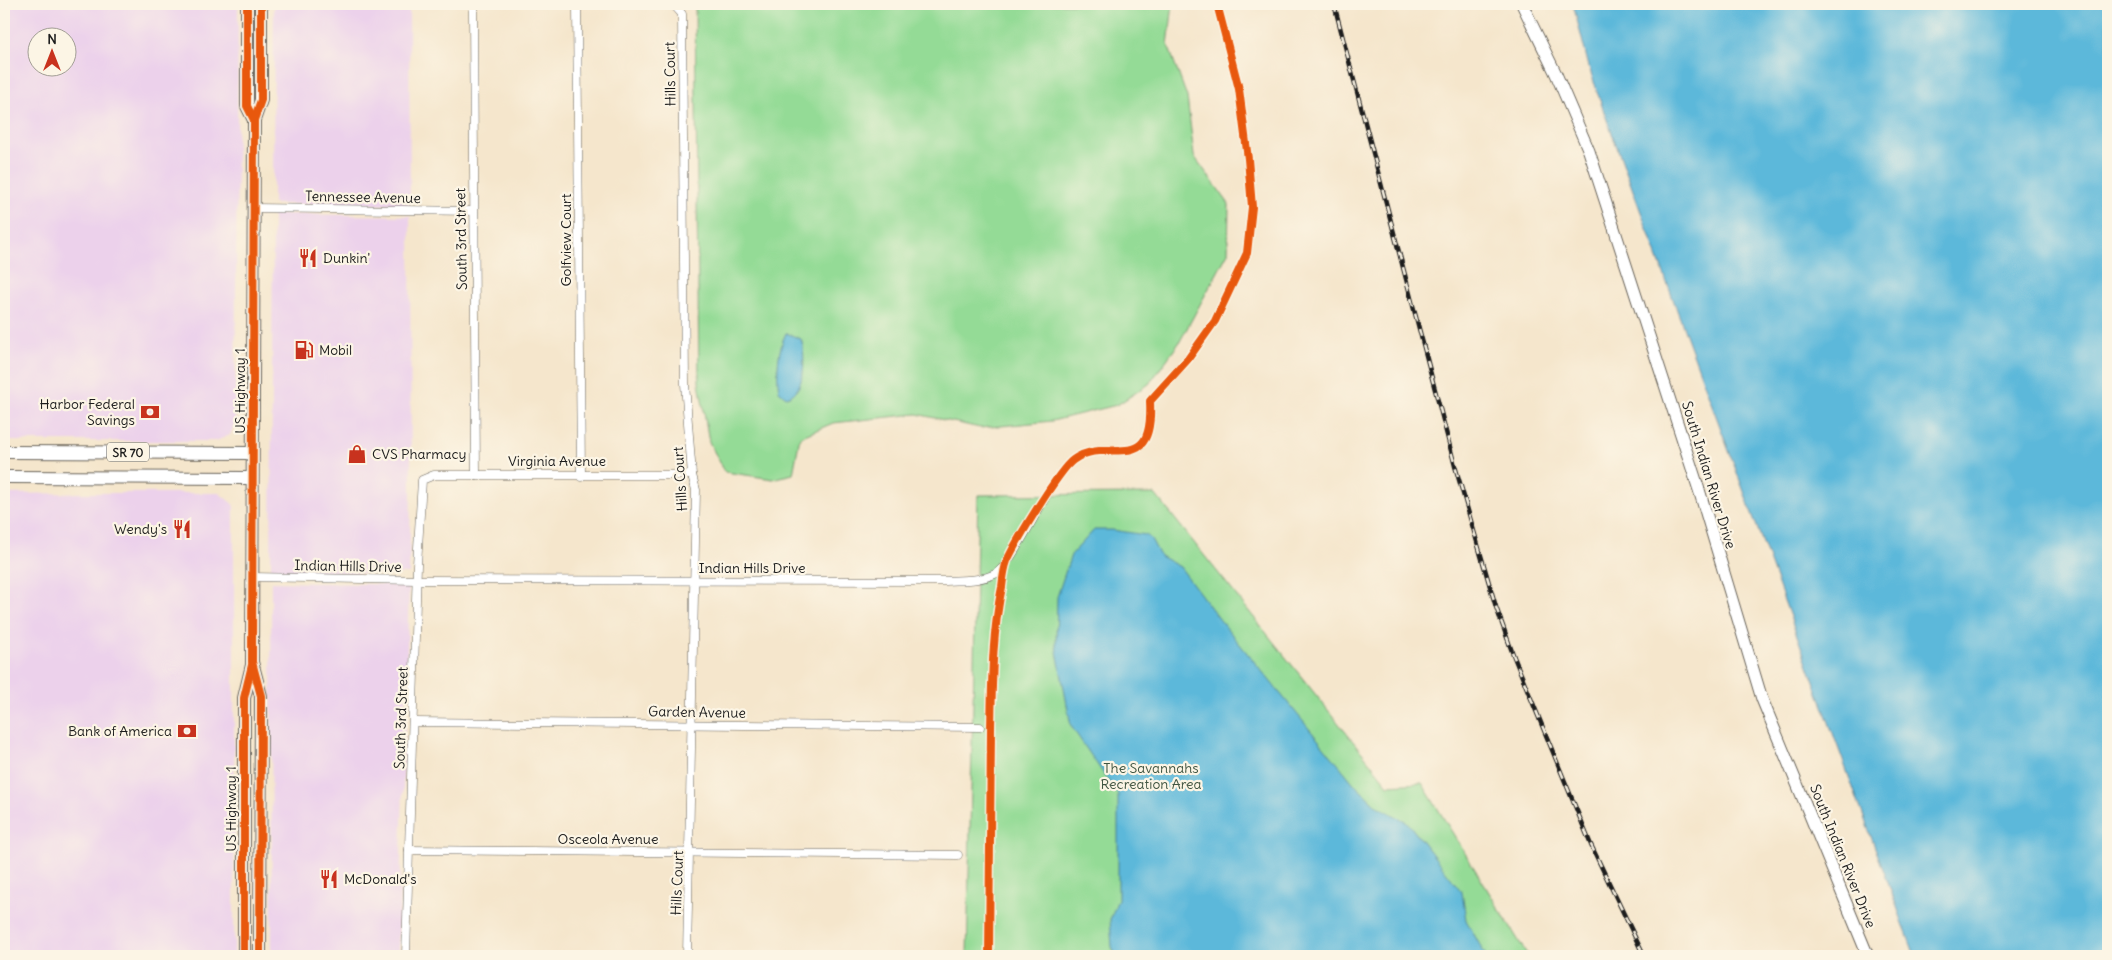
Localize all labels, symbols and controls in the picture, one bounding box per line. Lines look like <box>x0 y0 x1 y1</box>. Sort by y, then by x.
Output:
north arrow <box>28 28 78 78</box>
text: N <box>47 30 57 48</box>
street label: Hills Court <box>660 41 680 107</box>
street label: Tennessee Avenue <box>305 187 421 207</box>
street label: South 3rd Street <box>451 187 471 290</box>
street label: Golfview Court <box>557 193 575 287</box>
restaurant icon: Dunkin' <box>297 247 319 269</box>
place label: Dunkin' <box>323 249 370 267</box>
fuel station icon: Mobil <box>293 339 315 361</box>
place label: Mobil <box>319 341 352 359</box>
street label: US Highway 1 <box>231 348 249 434</box>
place label: Harbor Federal Savings <box>40 395 135 429</box>
street label: South Indian River Drive <box>1678 399 1740 551</box>
bank icon: Harbor Federal Savings <box>139 401 161 423</box>
road number: SR 70 <box>107 442 149 462</box>
shop icon: CVS Pharmacy <box>346 443 368 465</box>
place label: CVS Pharmacy <box>372 445 467 463</box>
street label: Hills Court <box>669 446 691 512</box>
street label: Virginia Avenue <box>508 452 606 470</box>
restaurant icon: Wendy's <box>171 518 193 540</box>
place label: Wendy's <box>114 520 167 538</box>
street label: Indian Hills Drive <box>294 556 402 576</box>
street label: Indian Hills Drive <box>698 559 806 577</box>
street label: South 3rd Street <box>390 666 412 769</box>
street label: Garden Avenue <box>648 702 746 722</box>
bank icon: Bank of America <box>176 720 198 742</box>
place label: Bank of America <box>68 722 172 740</box>
park label: The Savannahs Recreation Area <box>1100 759 1202 793</box>
street label: US Highway 1 <box>222 766 240 852</box>
street label: South Indian River Drive <box>1806 782 1880 930</box>
street label: Osceola Avenue <box>558 830 658 848</box>
street label: Hills Court <box>667 850 687 916</box>
restaurant icon: McDonald's <box>318 868 340 890</box>
place label: McDonald's <box>344 870 417 888</box>

